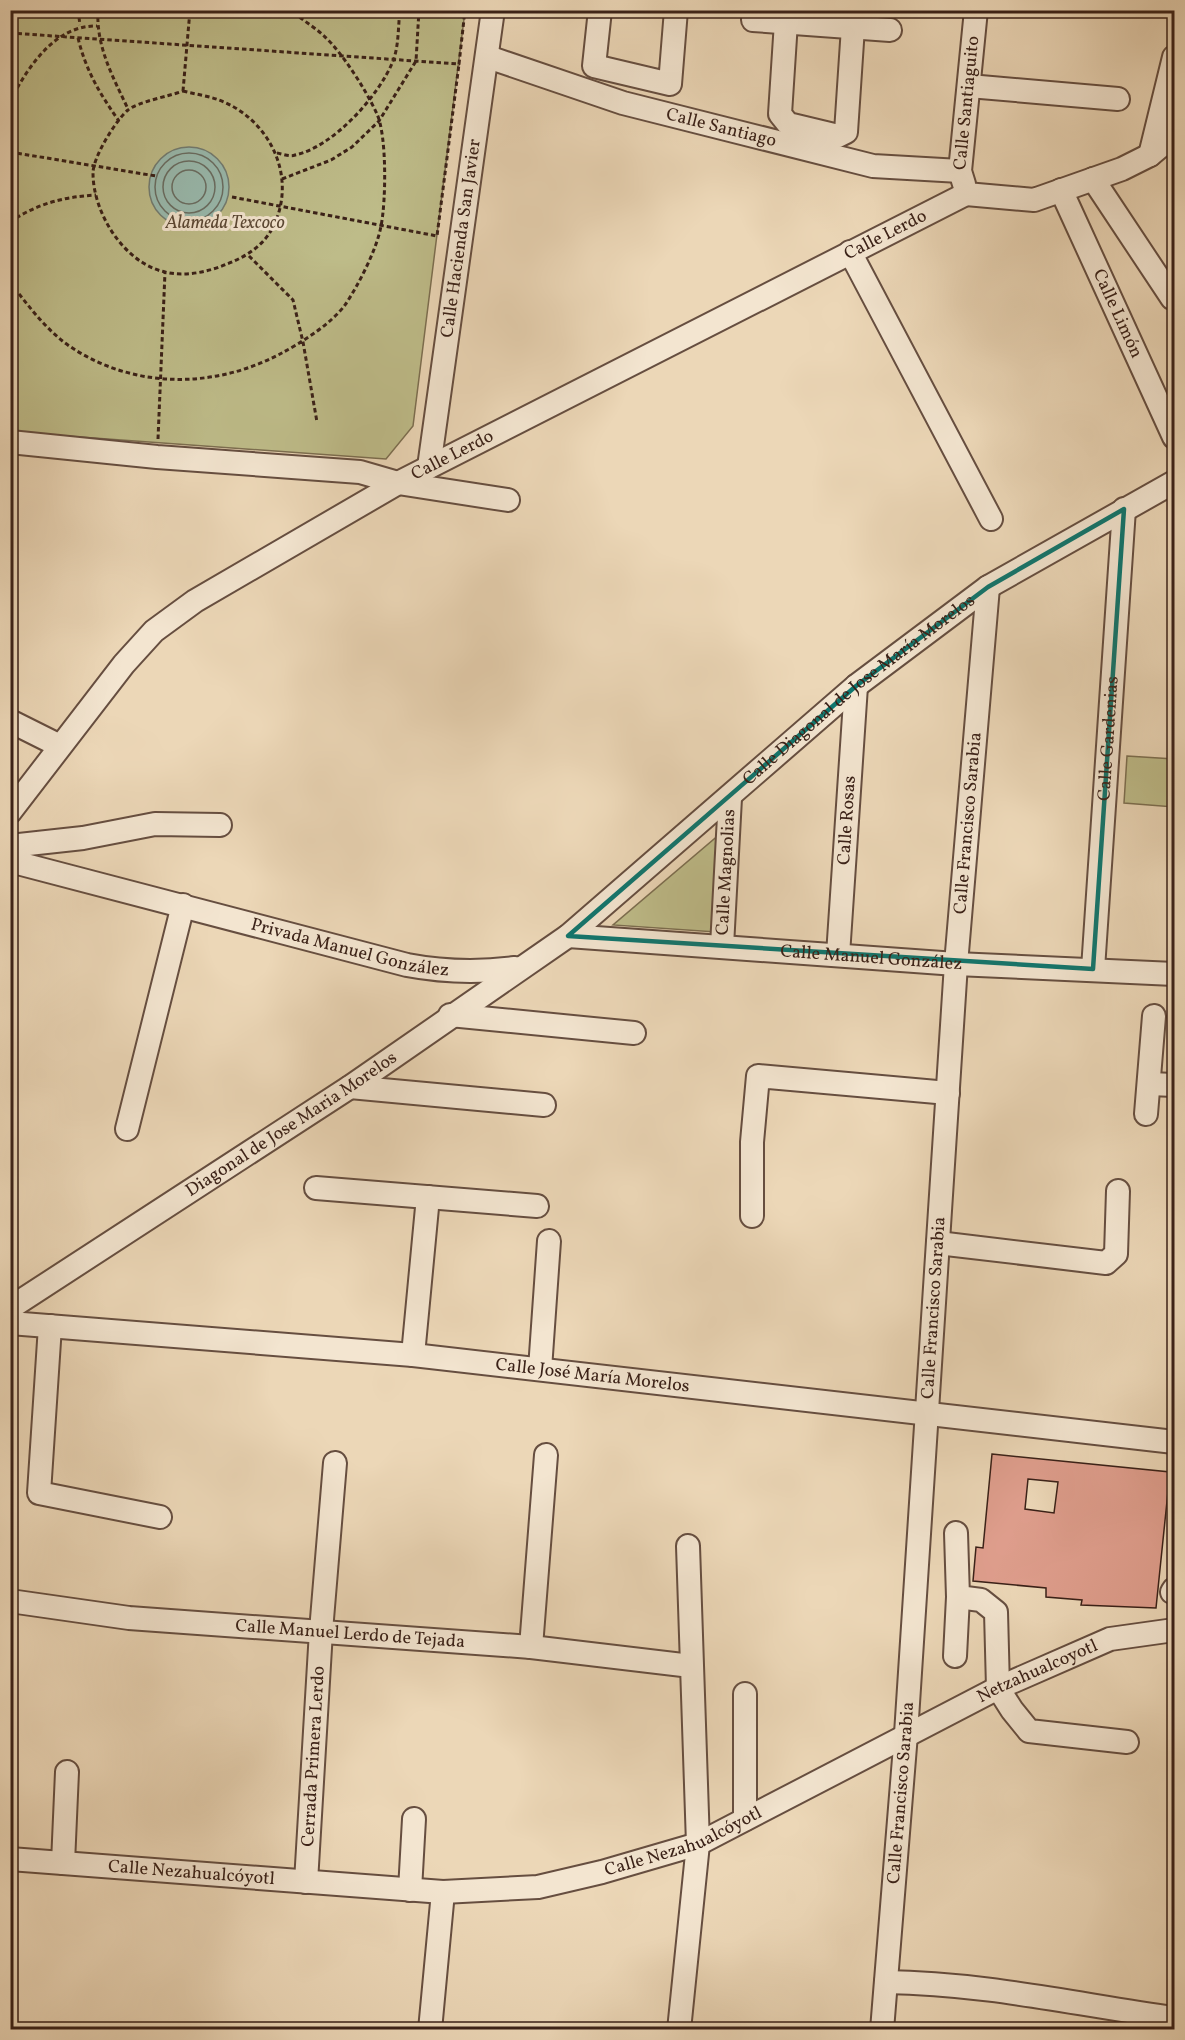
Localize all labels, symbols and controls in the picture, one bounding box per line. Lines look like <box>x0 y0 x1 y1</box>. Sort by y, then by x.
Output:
street label: Calle Santiaguito <box>948 35 986 171</box>
street label: Calle Santiago <box>664 102 779 154</box>
street label: Calle Hacienda San Javier <box>435 137 487 339</box>
street label: Calle Lerdo <box>840 204 931 266</box>
park label: Alameda Texcoco <box>164 211 285 236</box>
street label: Calle Limón <box>1086 265 1149 363</box>
street label: Calle Lerdo <box>407 424 498 487</box>
street label: Calle Diagonal de Jose María Morelos <box>737 588 980 791</box>
street label: Calle Gardenias <box>1092 675 1125 802</box>
street label: Calle Francisco Sarabia <box>948 731 988 915</box>
street label: Calle Rosas <box>832 775 862 866</box>
street label: Calle Magnolias <box>710 808 742 936</box>
street label: Privada Manuel González <box>248 912 450 983</box>
street label: Calle Manuel González <box>779 939 963 977</box>
street label: Diagonal de Jose Maria Morelos <box>181 1045 402 1203</box>
street label: Calle Francisco Sarabia <box>915 1216 952 1400</box>
street label: Calle José María Morelos <box>494 1352 691 1399</box>
street label: Calle Manuel Lerdo de Tejada <box>235 1613 466 1655</box>
street label: Netzahualcoyotl <box>973 1633 1102 1709</box>
street label: Cerrada Primera Lerdo <box>296 1665 331 1847</box>
street label: Calle Francisco Sarabia <box>881 1701 921 1885</box>
street label: Calle Nezahualcóyotl <box>602 1800 766 1883</box>
street label: Calle Nezahualcóyotl <box>107 1854 276 1892</box>

